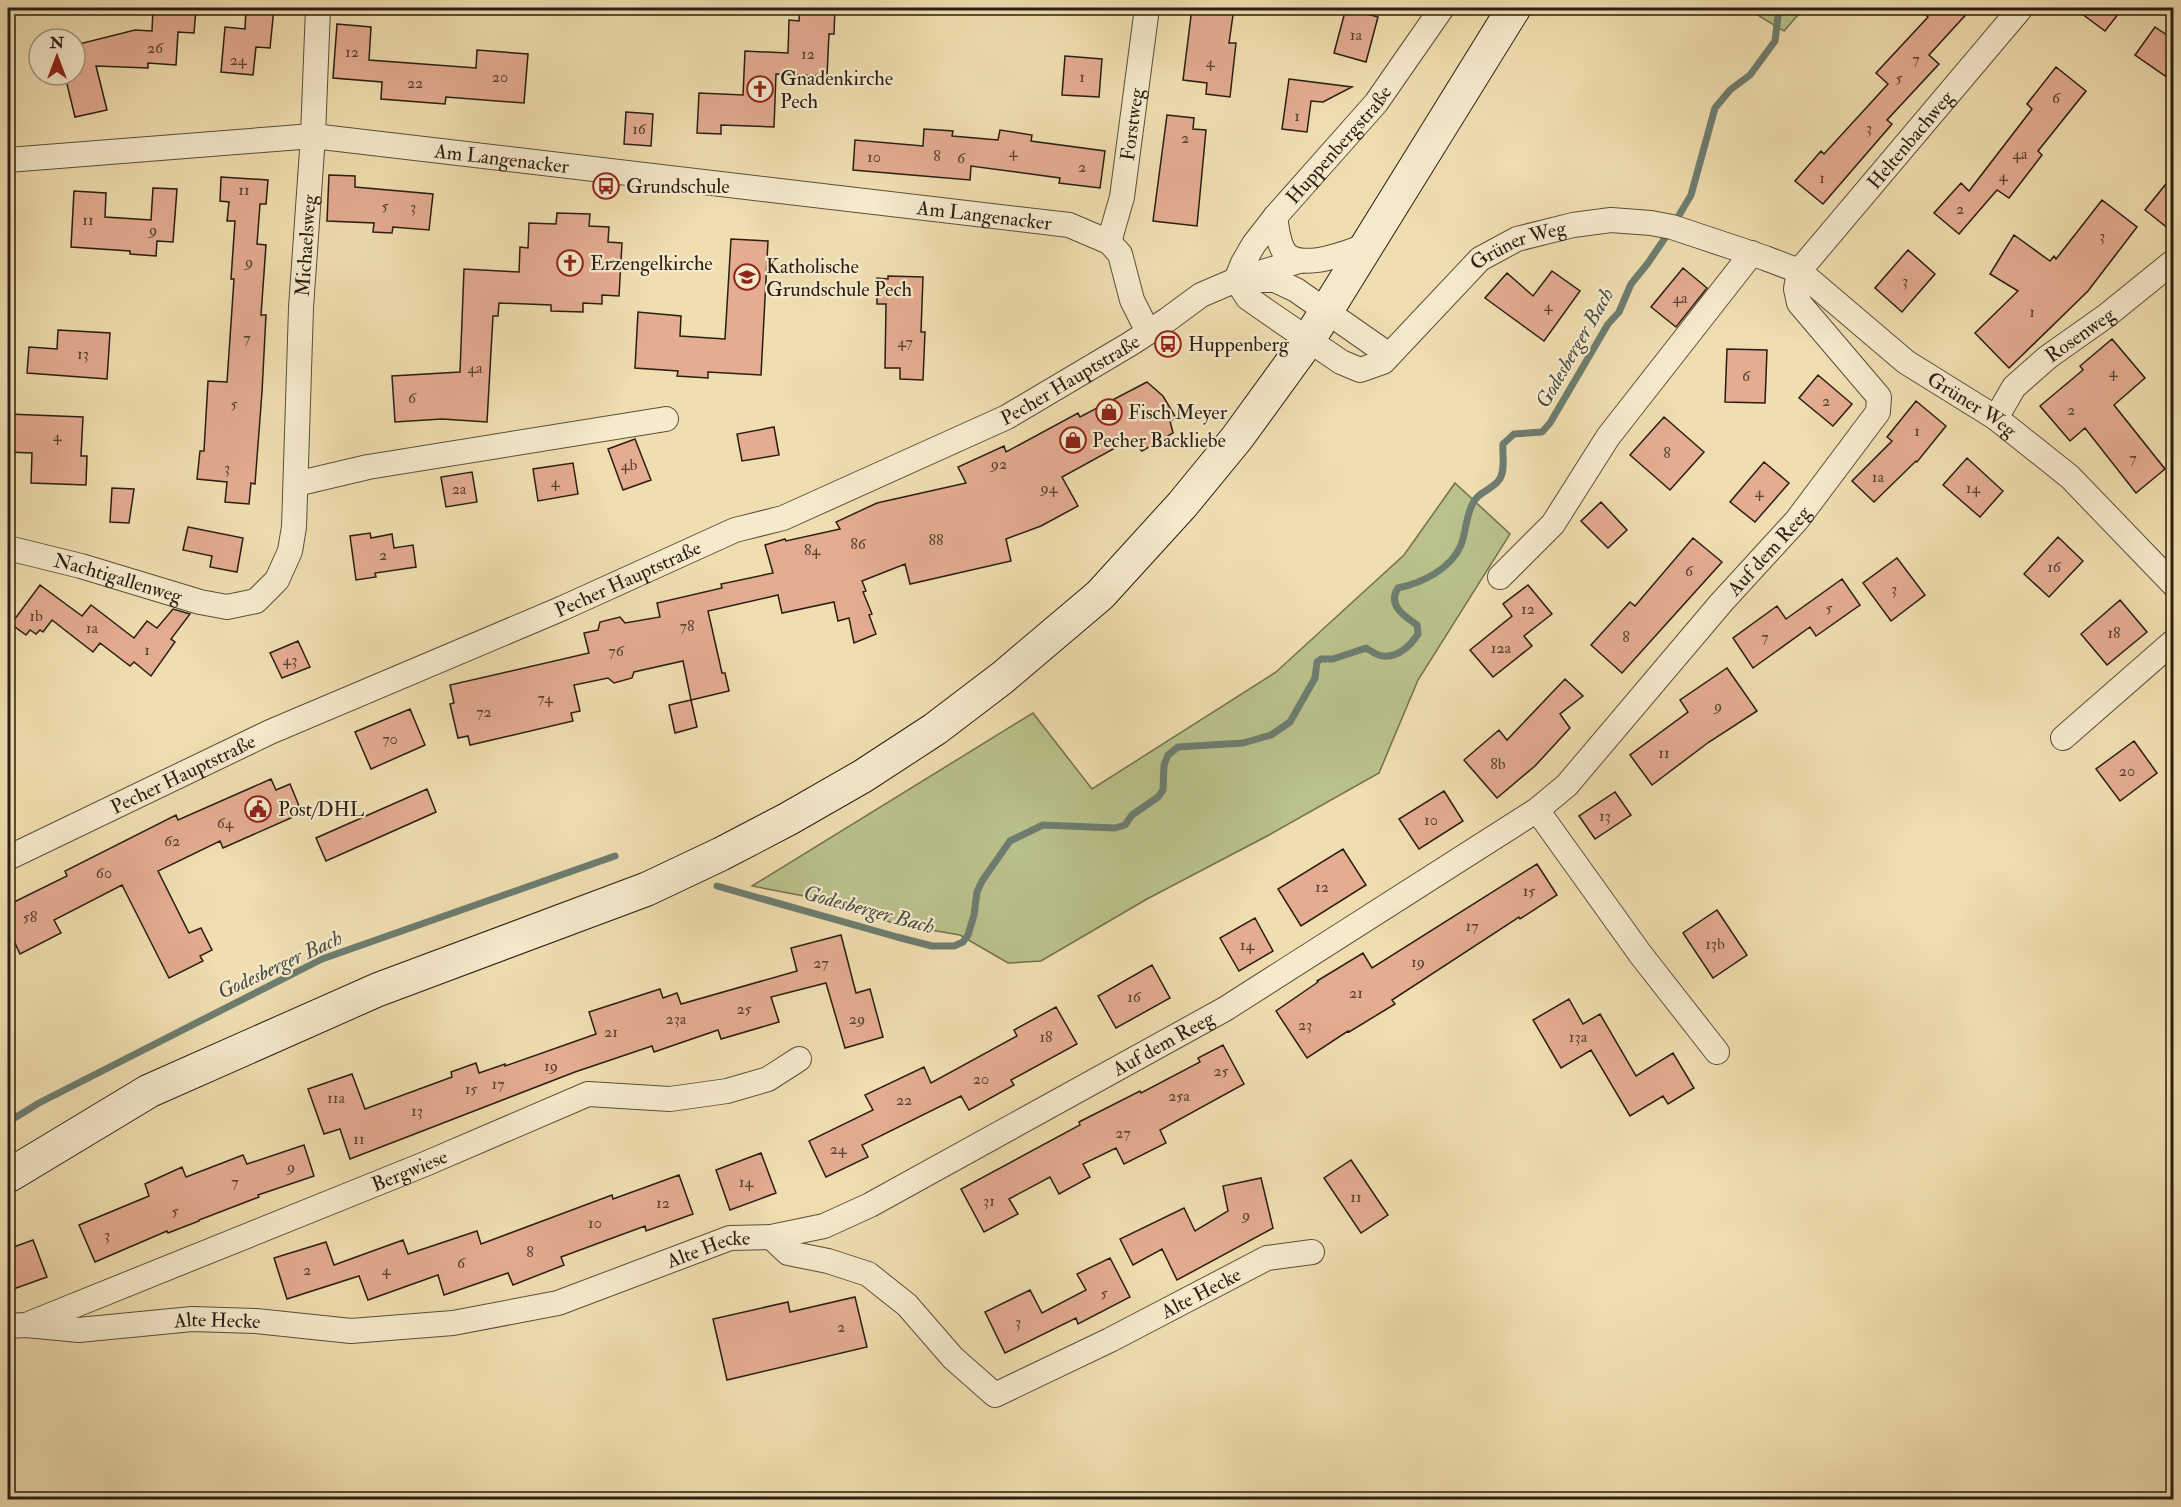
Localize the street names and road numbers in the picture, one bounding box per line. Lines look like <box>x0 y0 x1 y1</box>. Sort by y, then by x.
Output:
street label: Huppenbergstraße <box>1280 81 1397 209</box>
street label: Heltenbachweg <box>1861 84 1959 194</box>
street label: Forstweg <box>1114 86 1149 162</box>
street label: Am Langenacker <box>432 138 571 179</box>
street label: Michaelsweg <box>289 193 321 297</box>
street label: Am Langenacker <box>915 195 1054 235</box>
street label: Grüner Weg <box>1464 215 1569 275</box>
street label: Rosenweg <box>2040 301 2121 368</box>
street label: Pecher Hauptstraße <box>996 329 1144 431</box>
street label: Grüner Weg <box>1923 366 2023 443</box>
street label: Auf dem Reeg <box>1721 500 1816 601</box>
street label: Pecher Hauptstraße <box>551 535 705 623</box>
street label: Nachtigallenweg <box>51 547 187 609</box>
street label: Pecher Hauptstraße <box>106 728 259 819</box>
street label: Auf dem Reeg <box>1107 1004 1219 1082</box>
street label: Bergwiese <box>368 1143 451 1197</box>
street label: Alte Hecke <box>662 1225 750 1274</box>
street label: Alte Hecke <box>1155 1261 1245 1324</box>
street label: Alte Hecke <box>172 1306 262 1334</box>

